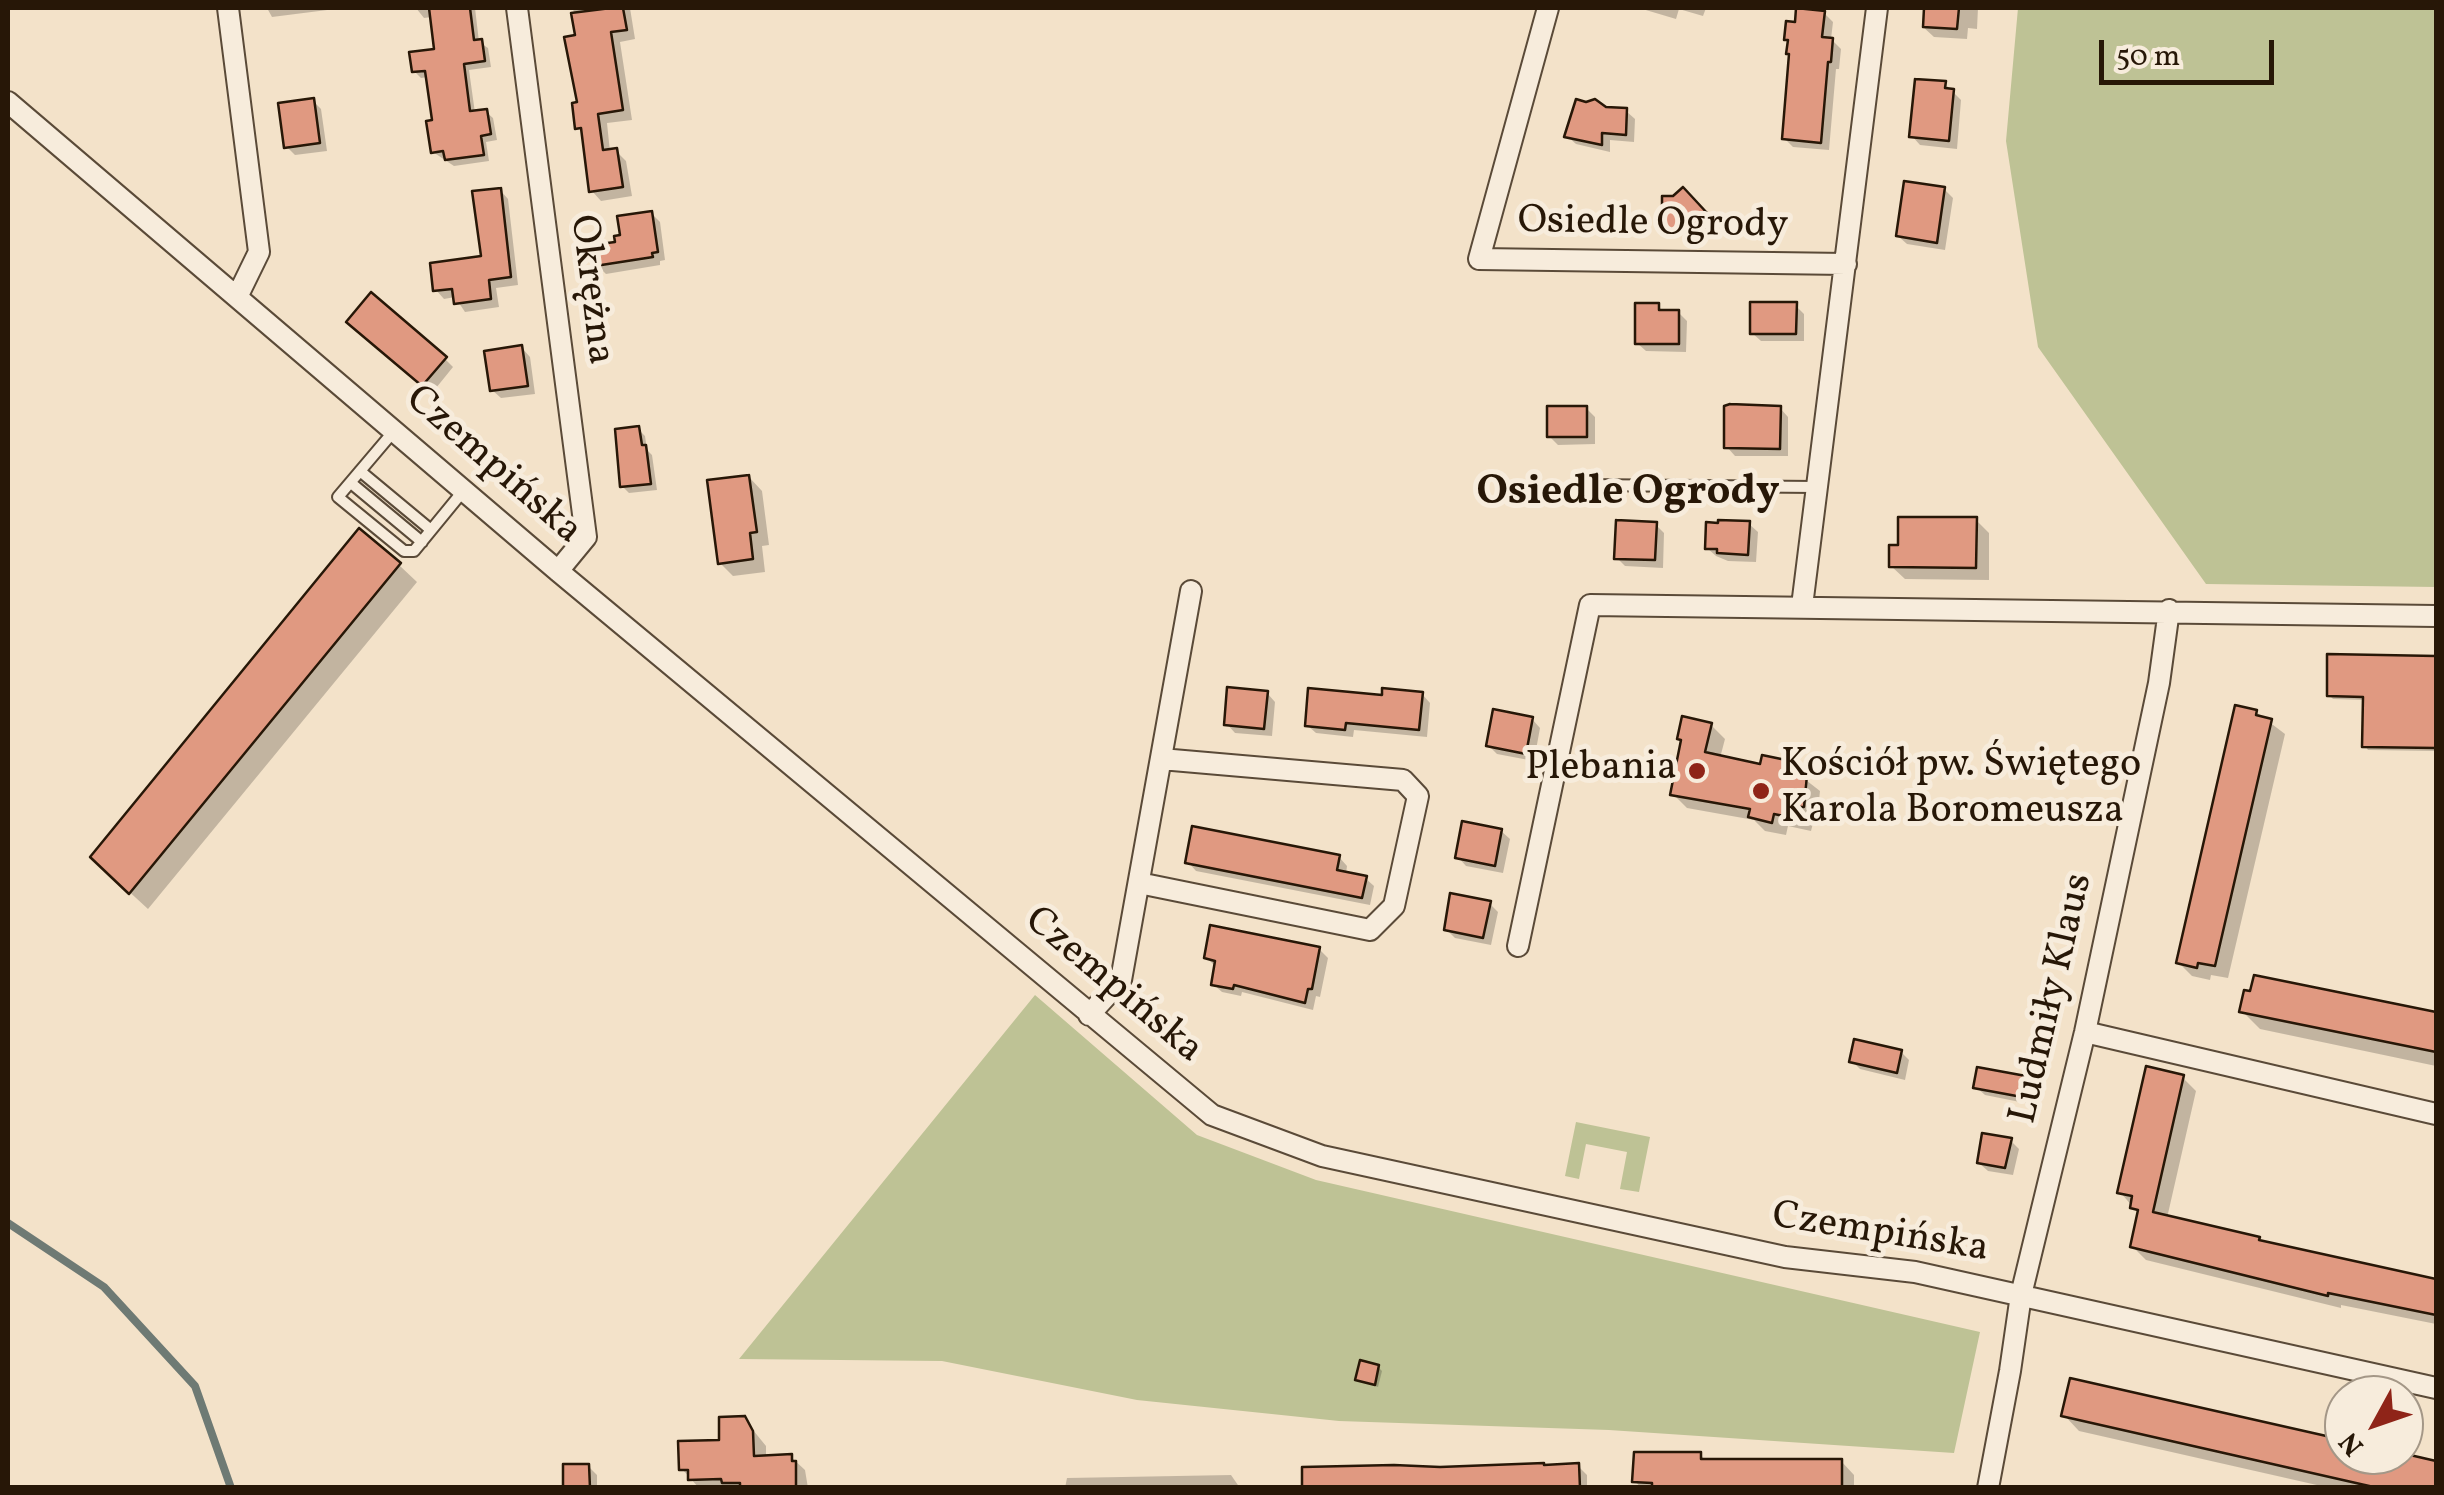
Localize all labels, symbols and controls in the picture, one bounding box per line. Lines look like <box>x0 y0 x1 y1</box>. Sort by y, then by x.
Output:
scale bar <box>2104 20 2279 82</box>
text: 50 m <box>2116 36 2180 78</box>
street label: Osiedle Ogrody <box>1517 200 1789 252</box>
street label: Okrężna <box>556 212 622 368</box>
street label: Czempińska <box>394 377 590 557</box>
district label: Osiedle Ogrody <box>1476 470 1780 520</box>
place label: Kościół pw. Świętego Karola Boromeusza <box>1781 744 2141 838</box>
place label: Plebania <box>1525 747 1677 795</box>
marker: Plebania <box>1686 760 1708 782</box>
marker: Kościół pw. Świętego Karola Boromeusza <box>1750 780 1772 802</box>
street label: Ludmiły Klaus <box>2002 869 2106 1129</box>
street label: Czempińska <box>1013 898 1211 1076</box>
street label: Czempińska <box>1768 1194 1992 1276</box>
north arrow <box>2324 1375 2424 1475</box>
text: N <box>2331 1423 2374 1464</box>

